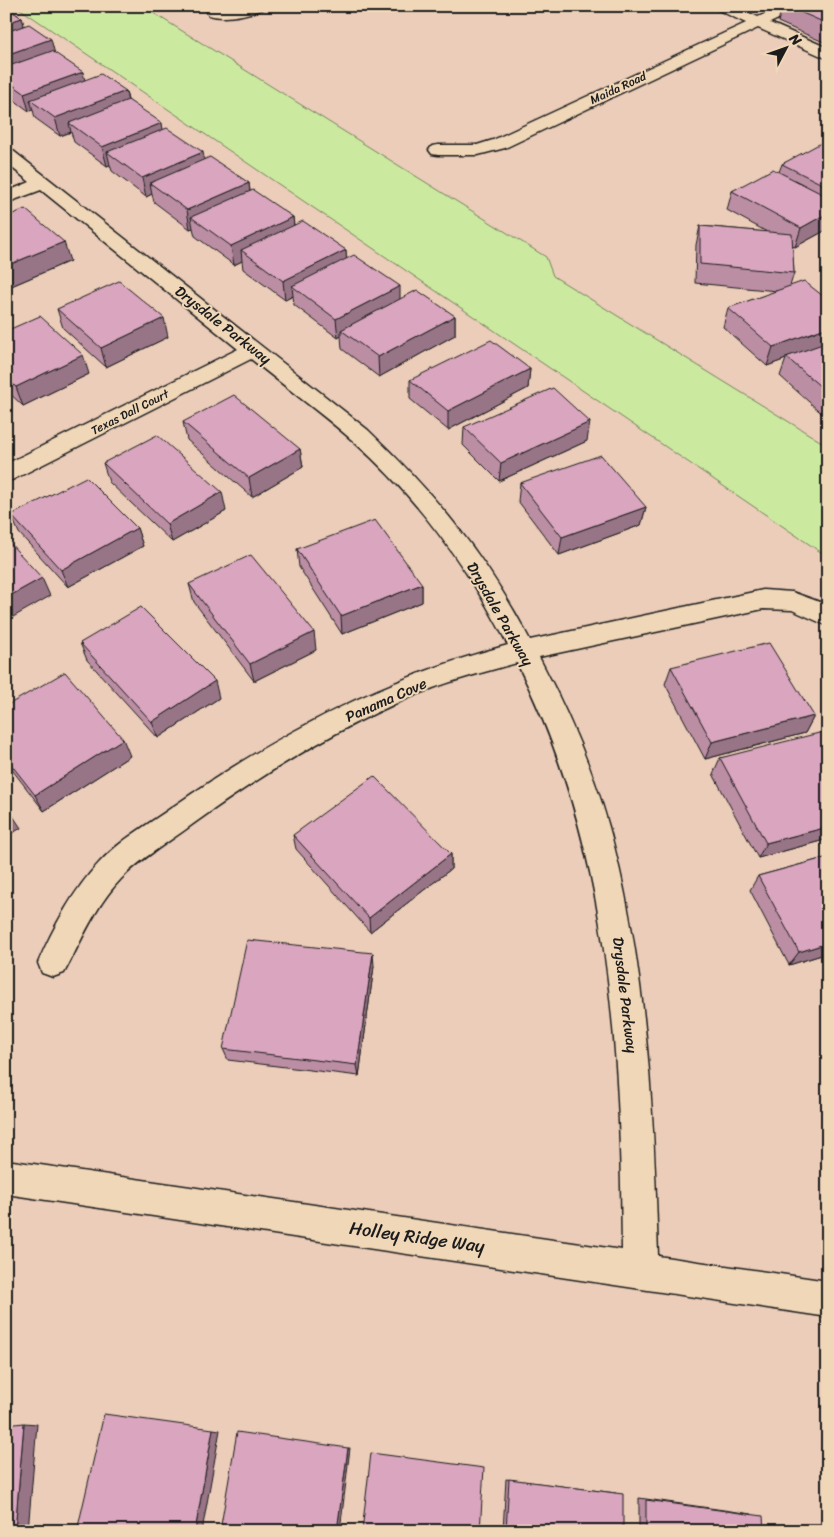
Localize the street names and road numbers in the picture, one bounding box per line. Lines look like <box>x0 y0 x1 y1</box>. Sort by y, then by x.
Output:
street label: Maida Road <box>586 65 651 111</box>
street label: Drysdale Parkway <box>169 279 277 371</box>
street label: Texas Dall Court <box>87 382 174 441</box>
street label: Drysdale Parkway <box>460 557 541 671</box>
street label: Panama Cove <box>341 670 431 730</box>
street label: Drysdale Parkway <box>605 935 645 1055</box>
street label: Holley Ridge Way <box>347 1212 487 1262</box>

